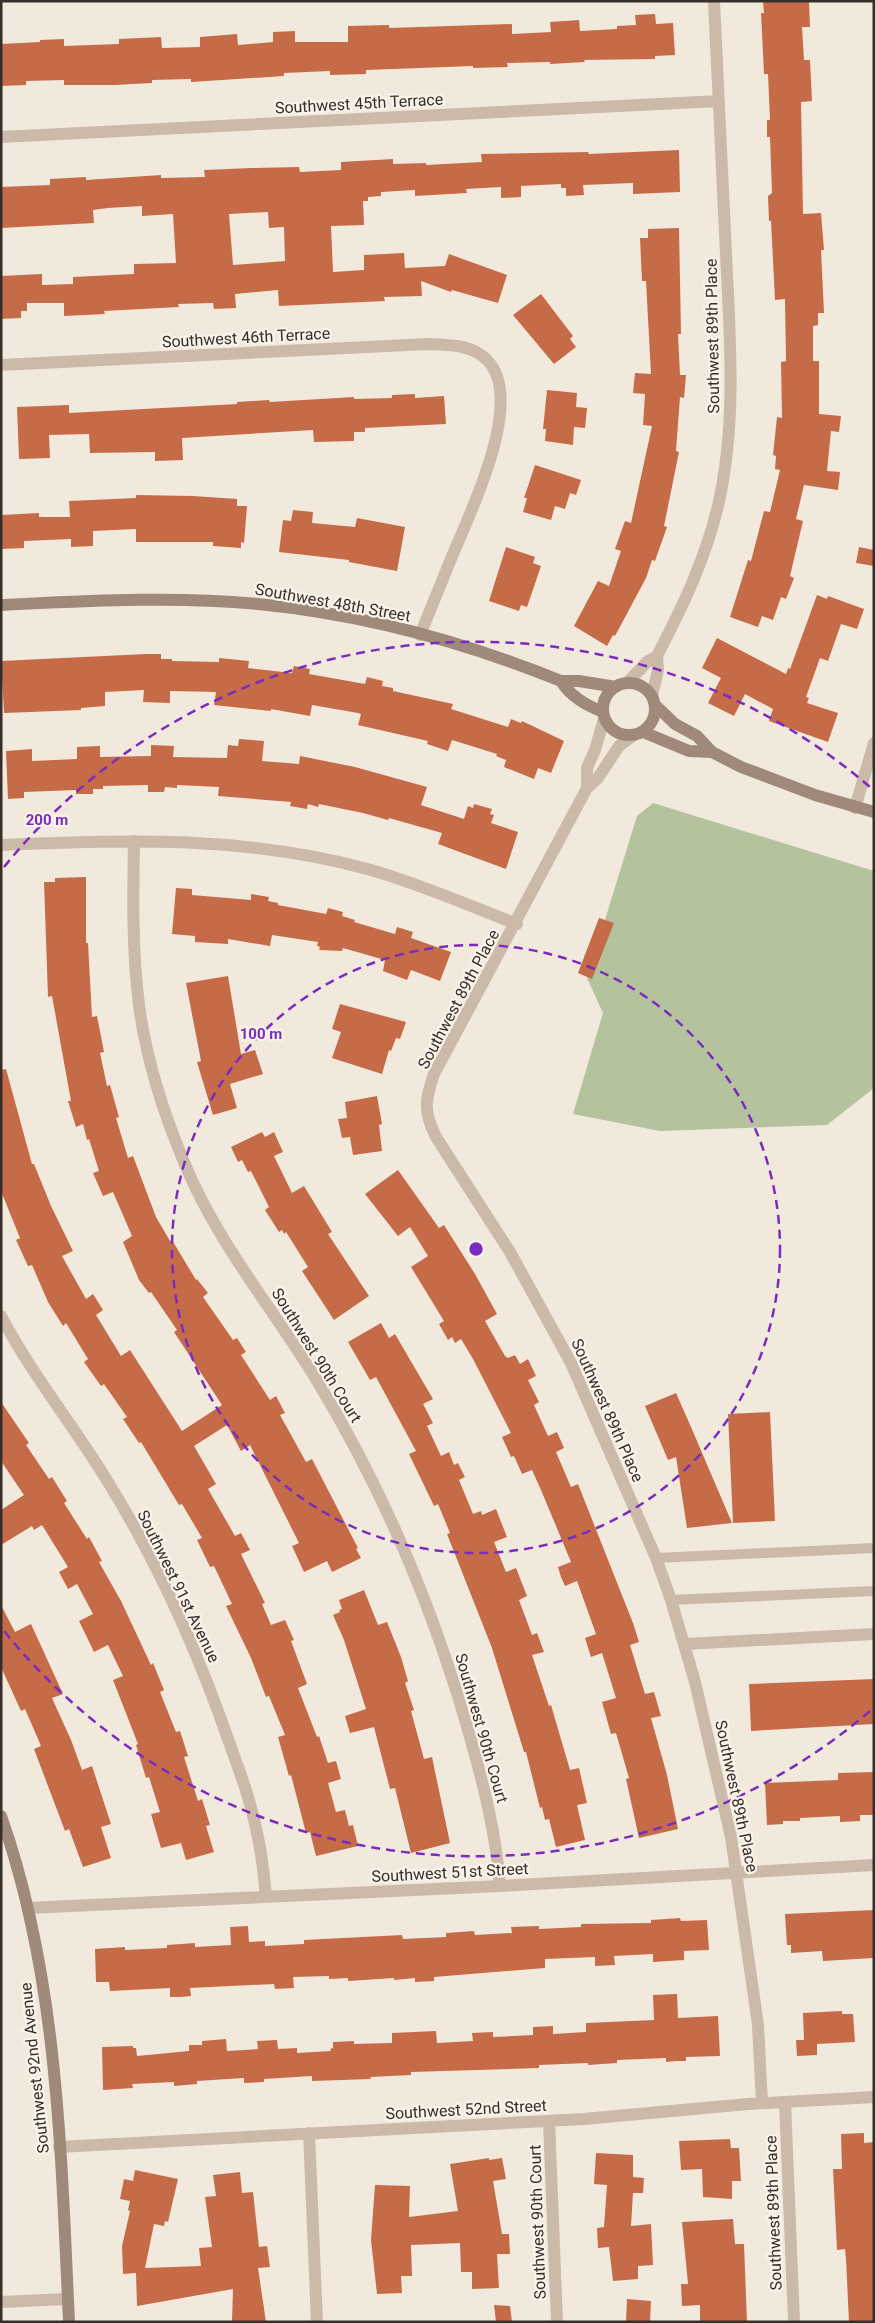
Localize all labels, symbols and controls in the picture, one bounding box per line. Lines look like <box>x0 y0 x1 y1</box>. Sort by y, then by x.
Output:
street label: Southwest 45th Terrace <box>274 90 444 117</box>
street label: Southwest 89th Place <box>702 258 723 414</box>
street label: Southwest 46th Terrace <box>161 324 331 351</box>
street label: Southwest 48th Street <box>254 579 412 626</box>
text: 200 m <box>26 811 68 829</box>
street label: Southwest 89th Place <box>414 926 503 1072</box>
text: 100 m <box>240 1025 282 1043</box>
centre of rings <box>467 1240 485 1258</box>
street label: Southwest 90th Court <box>267 1285 366 1426</box>
street label: Southwest 89th Place <box>567 1336 648 1485</box>
street label: Southwest 91st Avenue <box>133 1507 224 1666</box>
street label: Southwest 90th Court <box>451 1651 512 1805</box>
street label: Southwest 89th Place <box>711 1718 762 1874</box>
street label: Southwest 51st Street <box>371 1859 529 1886</box>
street label: Southwest 92nd Avenue <box>16 1982 53 2154</box>
street label: Southwest 52nd Street <box>385 2096 547 2123</box>
street label: Southwest 89th Place <box>761 2135 786 2291</box>
street label: Southwest 90th Court <box>525 2144 550 2300</box>

